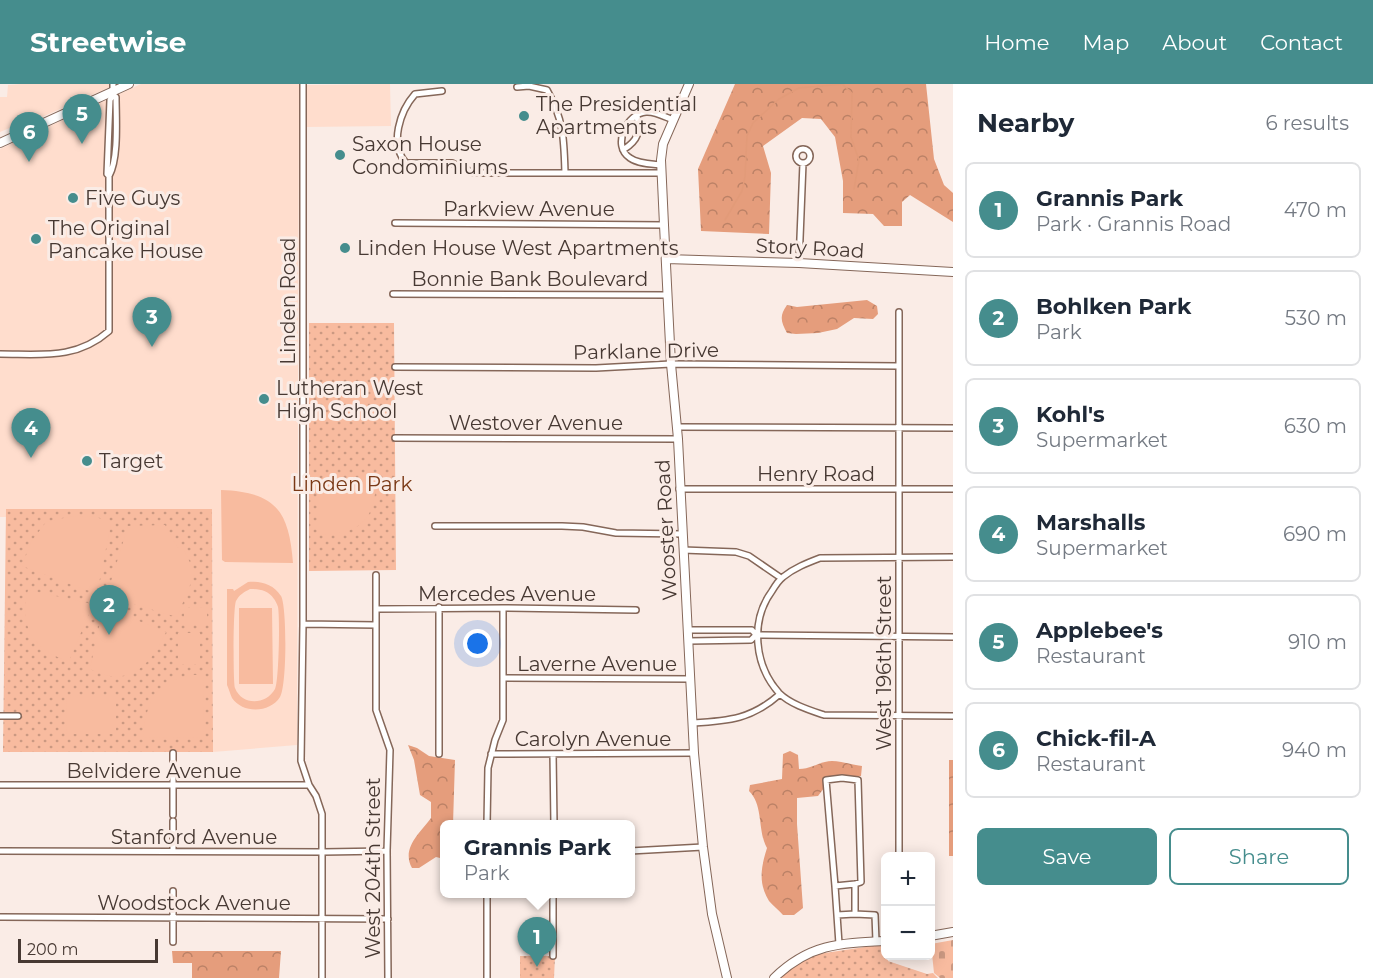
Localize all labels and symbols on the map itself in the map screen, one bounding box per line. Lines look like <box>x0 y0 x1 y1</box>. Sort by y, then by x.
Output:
place label: The Presidential Apartments <box>536 92 697 139</box>
pin: 5 <box>62 94 101 144</box>
marker: The Presidential Apartments <box>517 109 531 123</box>
pin: 6 <box>9 112 48 162</box>
place label: Saxon House Condominiums <box>352 132 508 179</box>
marker: Saxon House Condominiums <box>333 148 347 162</box>
place label: Five Guys <box>85 186 180 210</box>
marker: Five Guys <box>66 191 80 205</box>
street label: Parkview Avenue <box>443 197 615 221</box>
place label: The Original Pancake House <box>48 216 203 263</box>
marker: The Original Pancake House <box>29 232 43 246</box>
street label: Story Road <box>755 233 865 263</box>
place label: Linden House West Apartments <box>357 236 679 260</box>
street label: Linden Road <box>276 237 300 365</box>
marker: Linden House West Apartments <box>338 241 352 255</box>
street label: Bonnie Bank Boulevard <box>412 267 648 291</box>
pin: 3 <box>132 298 172 347</box>
street label: Parklane Drive <box>573 338 719 364</box>
place label: Lutheran West High School <box>276 376 424 423</box>
marker: Lutheran West High School <box>257 392 271 406</box>
pin: 4 <box>12 408 51 458</box>
street label: Westover Avenue <box>449 411 623 435</box>
place label: Target <box>99 449 163 473</box>
marker: Target <box>80 454 94 468</box>
street label: Wooster Road <box>650 459 682 601</box>
street label: Henry Road <box>757 462 875 486</box>
park label: Linden Park <box>292 472 412 496</box>
street label: West 196th Street <box>872 575 896 751</box>
street label: Mercedes Avenue <box>418 582 596 606</box>
pin: 2 <box>90 586 128 635</box>
your location <box>463 629 492 658</box>
street label: Laverne Avenue <box>517 652 677 676</box>
street label: Carolyn Avenue <box>515 727 671 751</box>
street label: Belvidere Avenue <box>67 759 241 783</box>
street label: West 204th Street <box>361 777 385 959</box>
street label: Stanford Avenue <box>111 825 277 849</box>
street label: Woodstock Avenue <box>97 891 291 915</box>
pin: 1 <box>518 918 556 967</box>
scale bar <box>18 936 158 964</box>

